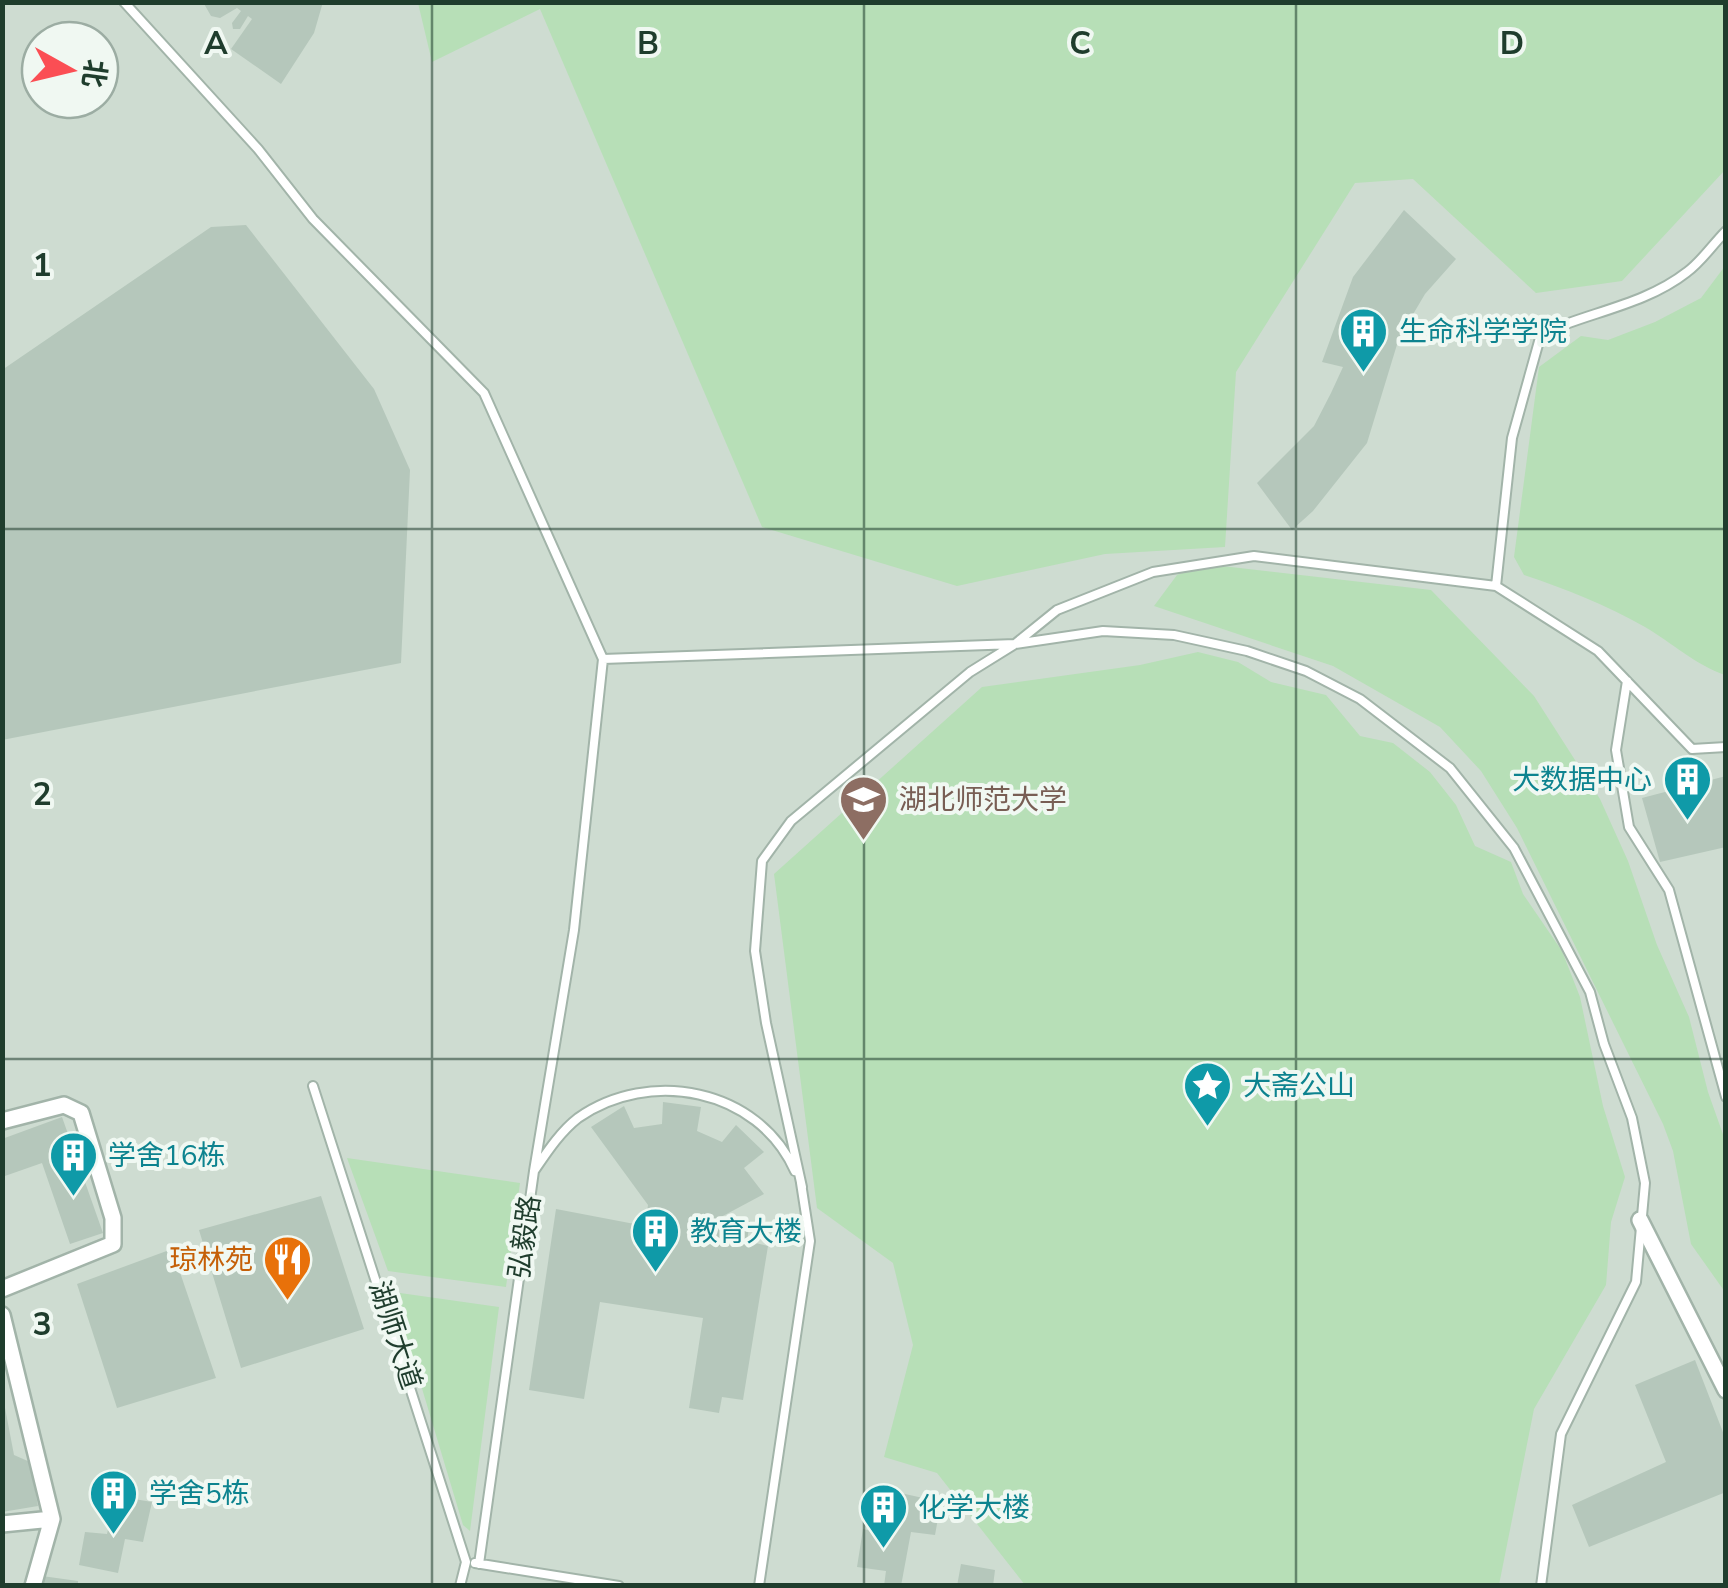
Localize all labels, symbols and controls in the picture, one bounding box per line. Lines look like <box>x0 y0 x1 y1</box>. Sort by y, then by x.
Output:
north arrow <box>20 20 120 120</box>
text: A <box>204 22 228 65</box>
text: B <box>637 22 659 65</box>
text: C <box>1069 22 1091 65</box>
text: D <box>1500 22 1524 65</box>
text: 北 <box>73 57 115 90</box>
text: 1 <box>32 244 52 287</box>
building icon: 生命科学学院 <box>1338 306 1390 374</box>
place label: 生命科学学院 <box>1399 313 1567 351</box>
building icon: 大数据中心 <box>1661 754 1713 822</box>
place label: 大数据中心 <box>1512 761 1652 799</box>
text: 2 <box>32 773 52 816</box>
school or university icon: 湖北师范大学 <box>838 774 890 842</box>
place label: 湖北师范大学 <box>899 781 1067 819</box>
place icon: 大斋公山 <box>1182 1060 1234 1128</box>
place label: 大斋公山 <box>1243 1067 1355 1105</box>
building icon: 学舍16栋 <box>47 1130 99 1198</box>
place label: 学舍16栋 <box>108 1137 226 1175</box>
street label: 弘毅路 <box>500 1193 550 1281</box>
building icon: 教育大楼 <box>629 1206 681 1274</box>
place label: 教育大楼 <box>690 1213 802 1251</box>
restaurant icon: 琼林苑 <box>262 1234 314 1302</box>
place label: 琼林苑 <box>169 1241 253 1279</box>
street label: 湖师大道 <box>360 1276 430 1394</box>
text: 3 <box>32 1303 52 1346</box>
building icon: 学舍5栋 <box>88 1468 140 1536</box>
place label: 学舍5栋 <box>149 1475 250 1513</box>
building icon: 化学大楼 <box>857 1482 909 1550</box>
place label: 化学大楼 <box>918 1489 1030 1527</box>

